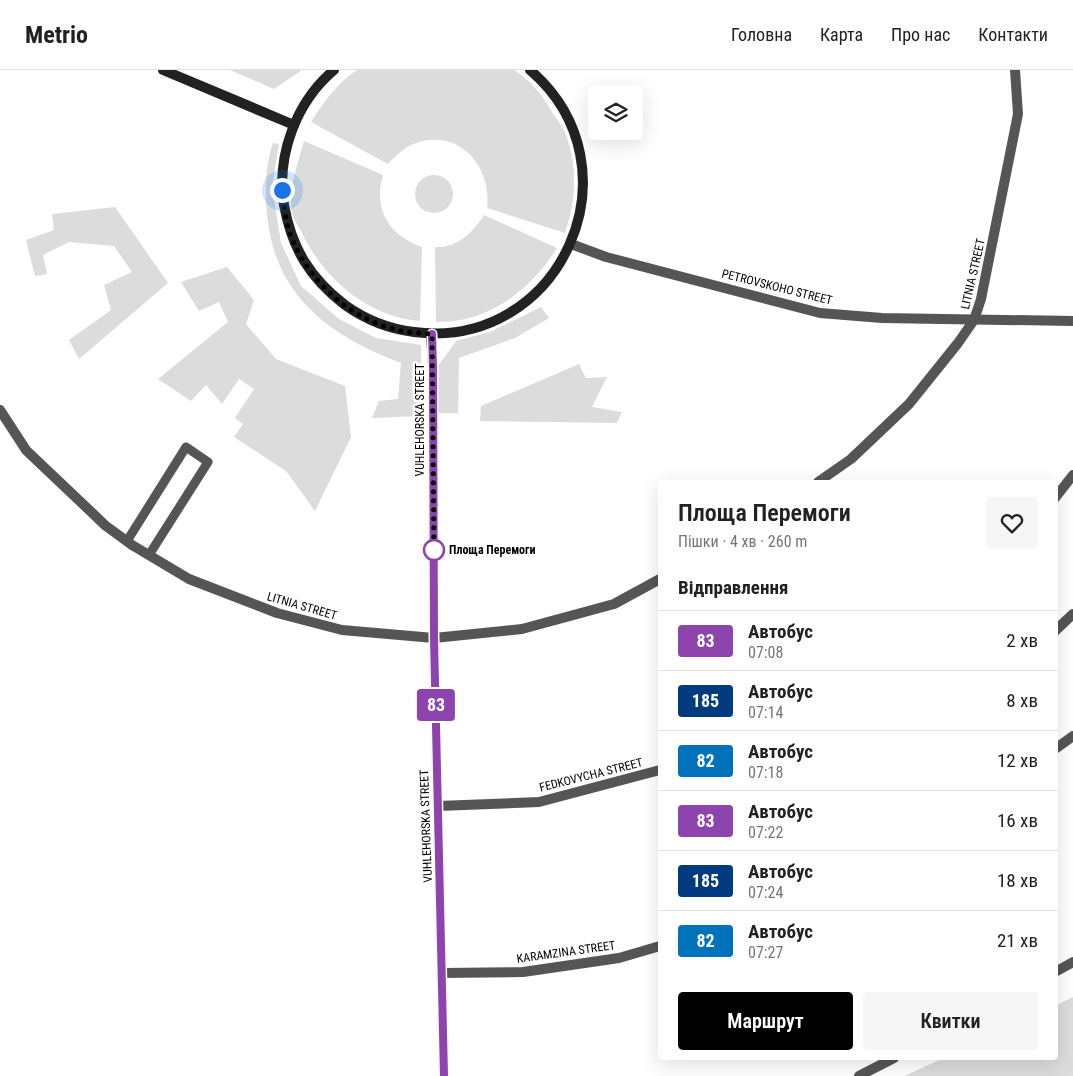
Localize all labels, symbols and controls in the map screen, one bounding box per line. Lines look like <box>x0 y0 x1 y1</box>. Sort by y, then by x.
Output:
text: Metrio <box>25 21 88 49</box>
text: Головна <box>731 24 792 45</box>
text: Карта <box>820 24 863 45</box>
text: Про нас <box>891 24 950 45</box>
text: Контакти <box>978 24 1048 45</box>
map controls <box>588 85 643 140</box>
button: layers <box>588 85 643 140</box>
your location <box>270 178 295 203</box>
street label: LITNIA STREET <box>958 237 988 311</box>
street label: PETROVSKOHO STREET <box>720 266 834 308</box>
street label: VUHLEHORSKA STREET <box>413 363 427 477</box>
button: heart <box>986 497 1038 549</box>
text: Площа Перемоги <box>678 499 851 527</box>
text: Пішки · 4 хв · 260 m <box>678 532 807 551</box>
marker: Площа Перемоги <box>423 539 445 561</box>
place label: Площа Перемоги <box>449 543 536 557</box>
text: Відправлення <box>678 576 788 599</box>
street label: LITNIA STREET <box>265 589 339 623</box>
text: Автобус <box>748 620 813 643</box>
text: 2 хв <box>1006 629 1038 652</box>
text: 83 <box>696 630 715 651</box>
text: 07:08 <box>748 643 783 662</box>
text: Автобус <box>748 680 813 703</box>
line badge: 83 <box>414 689 458 721</box>
text: 8 хв <box>1006 689 1038 712</box>
text: 185 <box>692 690 719 711</box>
text: 83 <box>427 694 445 715</box>
text: 07:14 <box>748 703 783 722</box>
text: Автобус <box>748 740 813 763</box>
text: 12 хв <box>997 749 1038 772</box>
text: 82 <box>696 750 715 771</box>
street label: FEDKOVYCHA STREET <box>538 755 644 795</box>
text: 07:18 <box>748 763 783 782</box>
street label: VUHLEHORSKA STREET <box>417 769 435 883</box>
text: Автобус <box>748 800 813 823</box>
text: 16 хв <box>997 809 1038 832</box>
text: 83 <box>696 810 715 831</box>
text: 07:22 <box>748 823 783 842</box>
text: Автобус <box>748 860 813 883</box>
text: 18 хв <box>997 869 1038 892</box>
text: 185 <box>692 870 719 891</box>
text: 07:24 <box>748 883 783 902</box>
text: Автобус <box>748 920 813 943</box>
text: 21 хв <box>997 929 1038 952</box>
text: 82 <box>696 930 715 951</box>
street label: KARAMZINA STREET <box>516 938 616 966</box>
text: 07:27 <box>748 943 783 962</box>
button: Маршрут <box>678 992 853 1050</box>
button: Квитки <box>863 992 1038 1050</box>

